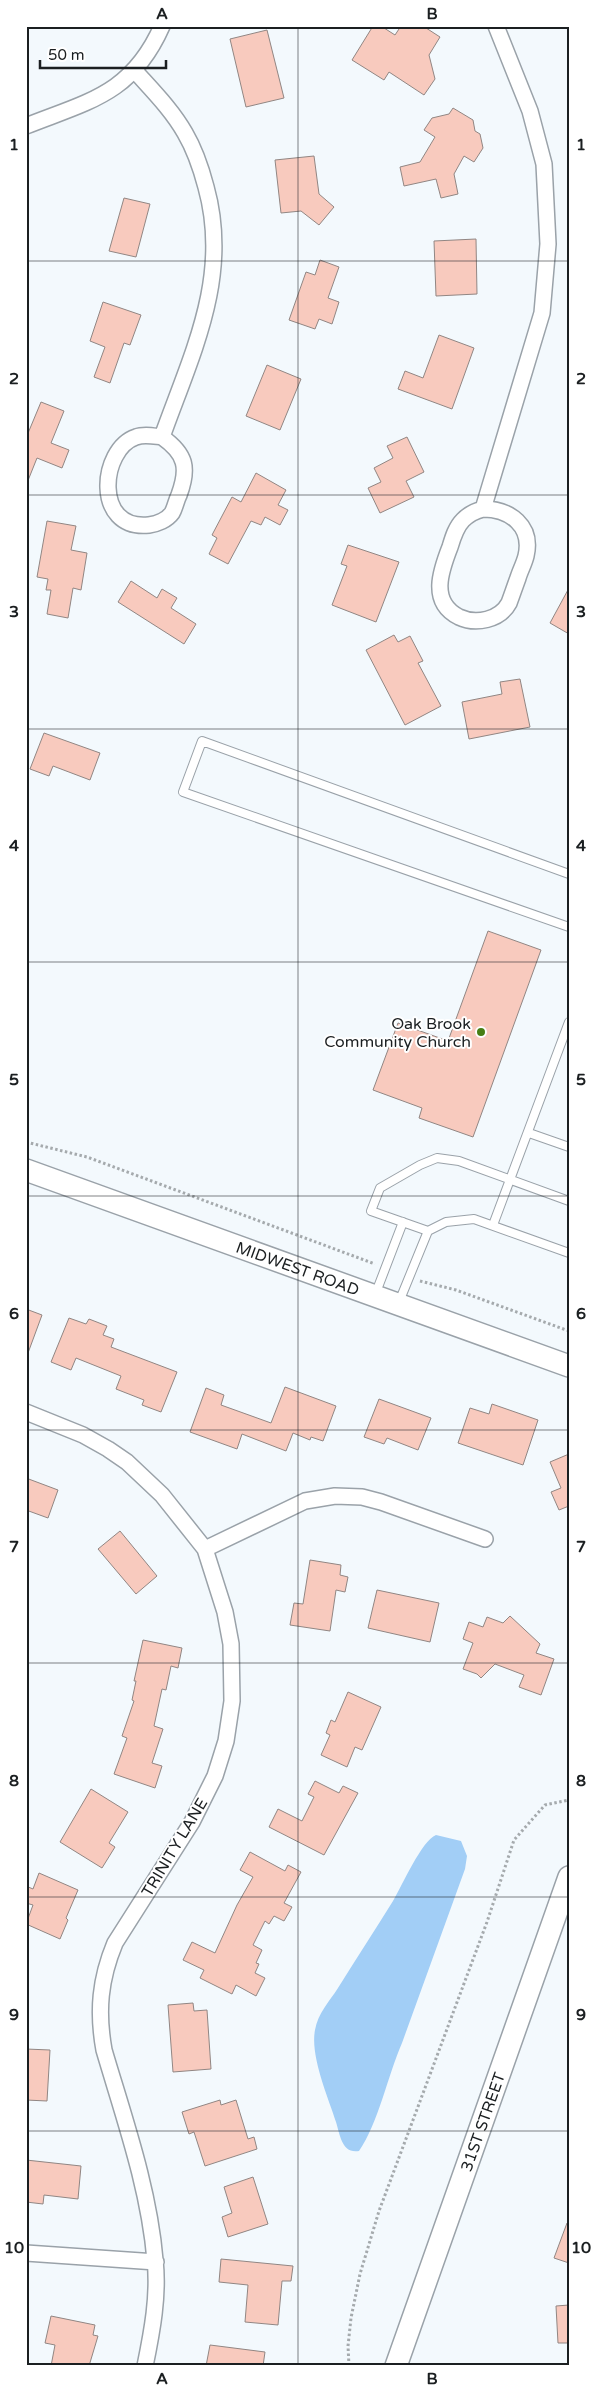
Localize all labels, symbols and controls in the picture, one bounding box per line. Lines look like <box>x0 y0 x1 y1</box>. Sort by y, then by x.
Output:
text: A <box>156 4 168 24</box>
text: B <box>426 4 438 24</box>
scale bar <box>40 38 166 70</box>
text: 50 m <box>48 46 85 64</box>
text: 1 <box>9 135 19 155</box>
text: 1 <box>576 135 586 155</box>
text: 2 <box>9 369 19 389</box>
text: 2 <box>576 369 586 389</box>
text: 3 <box>9 602 19 622</box>
text: 3 <box>576 602 586 622</box>
text: 4 <box>9 836 19 856</box>
text: 4 <box>576 836 586 856</box>
place label: Oak Brook Community Church <box>324 1014 471 1052</box>
marker: Oak Brook Community Church <box>475 1026 487 1038</box>
text: 5 <box>9 1070 19 1090</box>
text: 5 <box>576 1070 586 1090</box>
street label: MIDWEST ROAD <box>233 1238 362 1301</box>
text: 6 <box>9 1304 19 1324</box>
text: 6 <box>576 1304 586 1324</box>
text: 7 <box>9 1537 19 1557</box>
text: 7 <box>576 1537 586 1557</box>
text: 8 <box>9 1771 19 1791</box>
text: 8 <box>576 1771 586 1791</box>
street label: TRINITY LANE <box>137 1794 212 1901</box>
text: 9 <box>9 2005 19 2025</box>
text: 9 <box>576 2005 586 2025</box>
street label: 31ST STREET <box>457 2070 510 2174</box>
text: 10 <box>4 2238 24 2258</box>
text: 10 <box>571 2238 591 2258</box>
text: A <box>156 2369 168 2389</box>
text: B <box>426 2369 438 2389</box>

